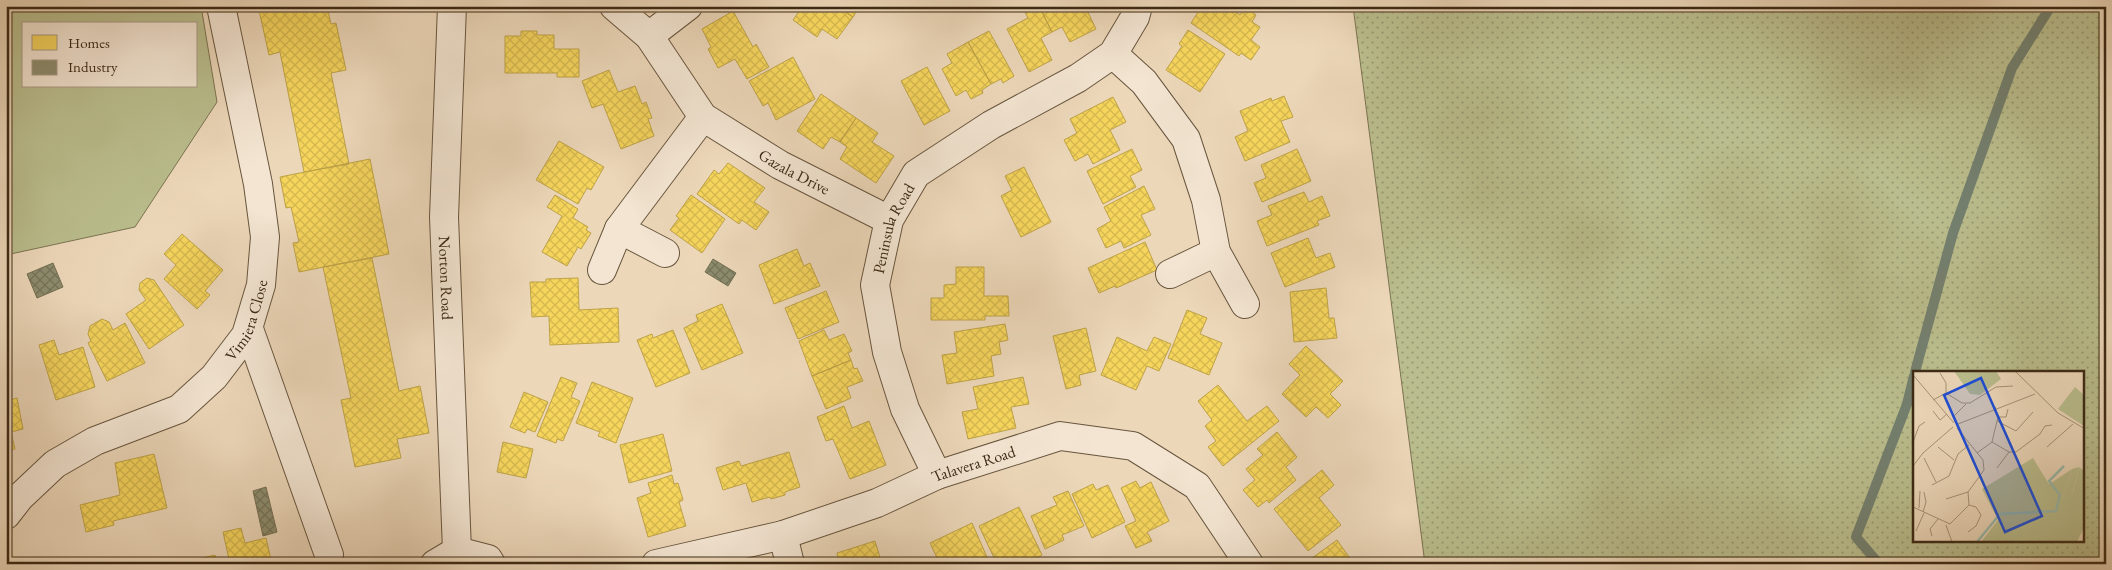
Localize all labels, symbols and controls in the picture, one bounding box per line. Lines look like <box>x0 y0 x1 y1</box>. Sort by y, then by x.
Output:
legend <box>22 22 198 88</box>
text: Homes <box>68 33 110 52</box>
text: Industry <box>68 57 118 76</box>
street label: Gazala Drive <box>755 144 834 199</box>
street label: Peninsula Road <box>867 178 919 276</box>
street label: Norton Road <box>434 235 459 321</box>
street label: Vimiera Close <box>220 279 272 365</box>
inset map <box>1913 371 2084 542</box>
street label: Talavera Road <box>928 440 1019 487</box>

